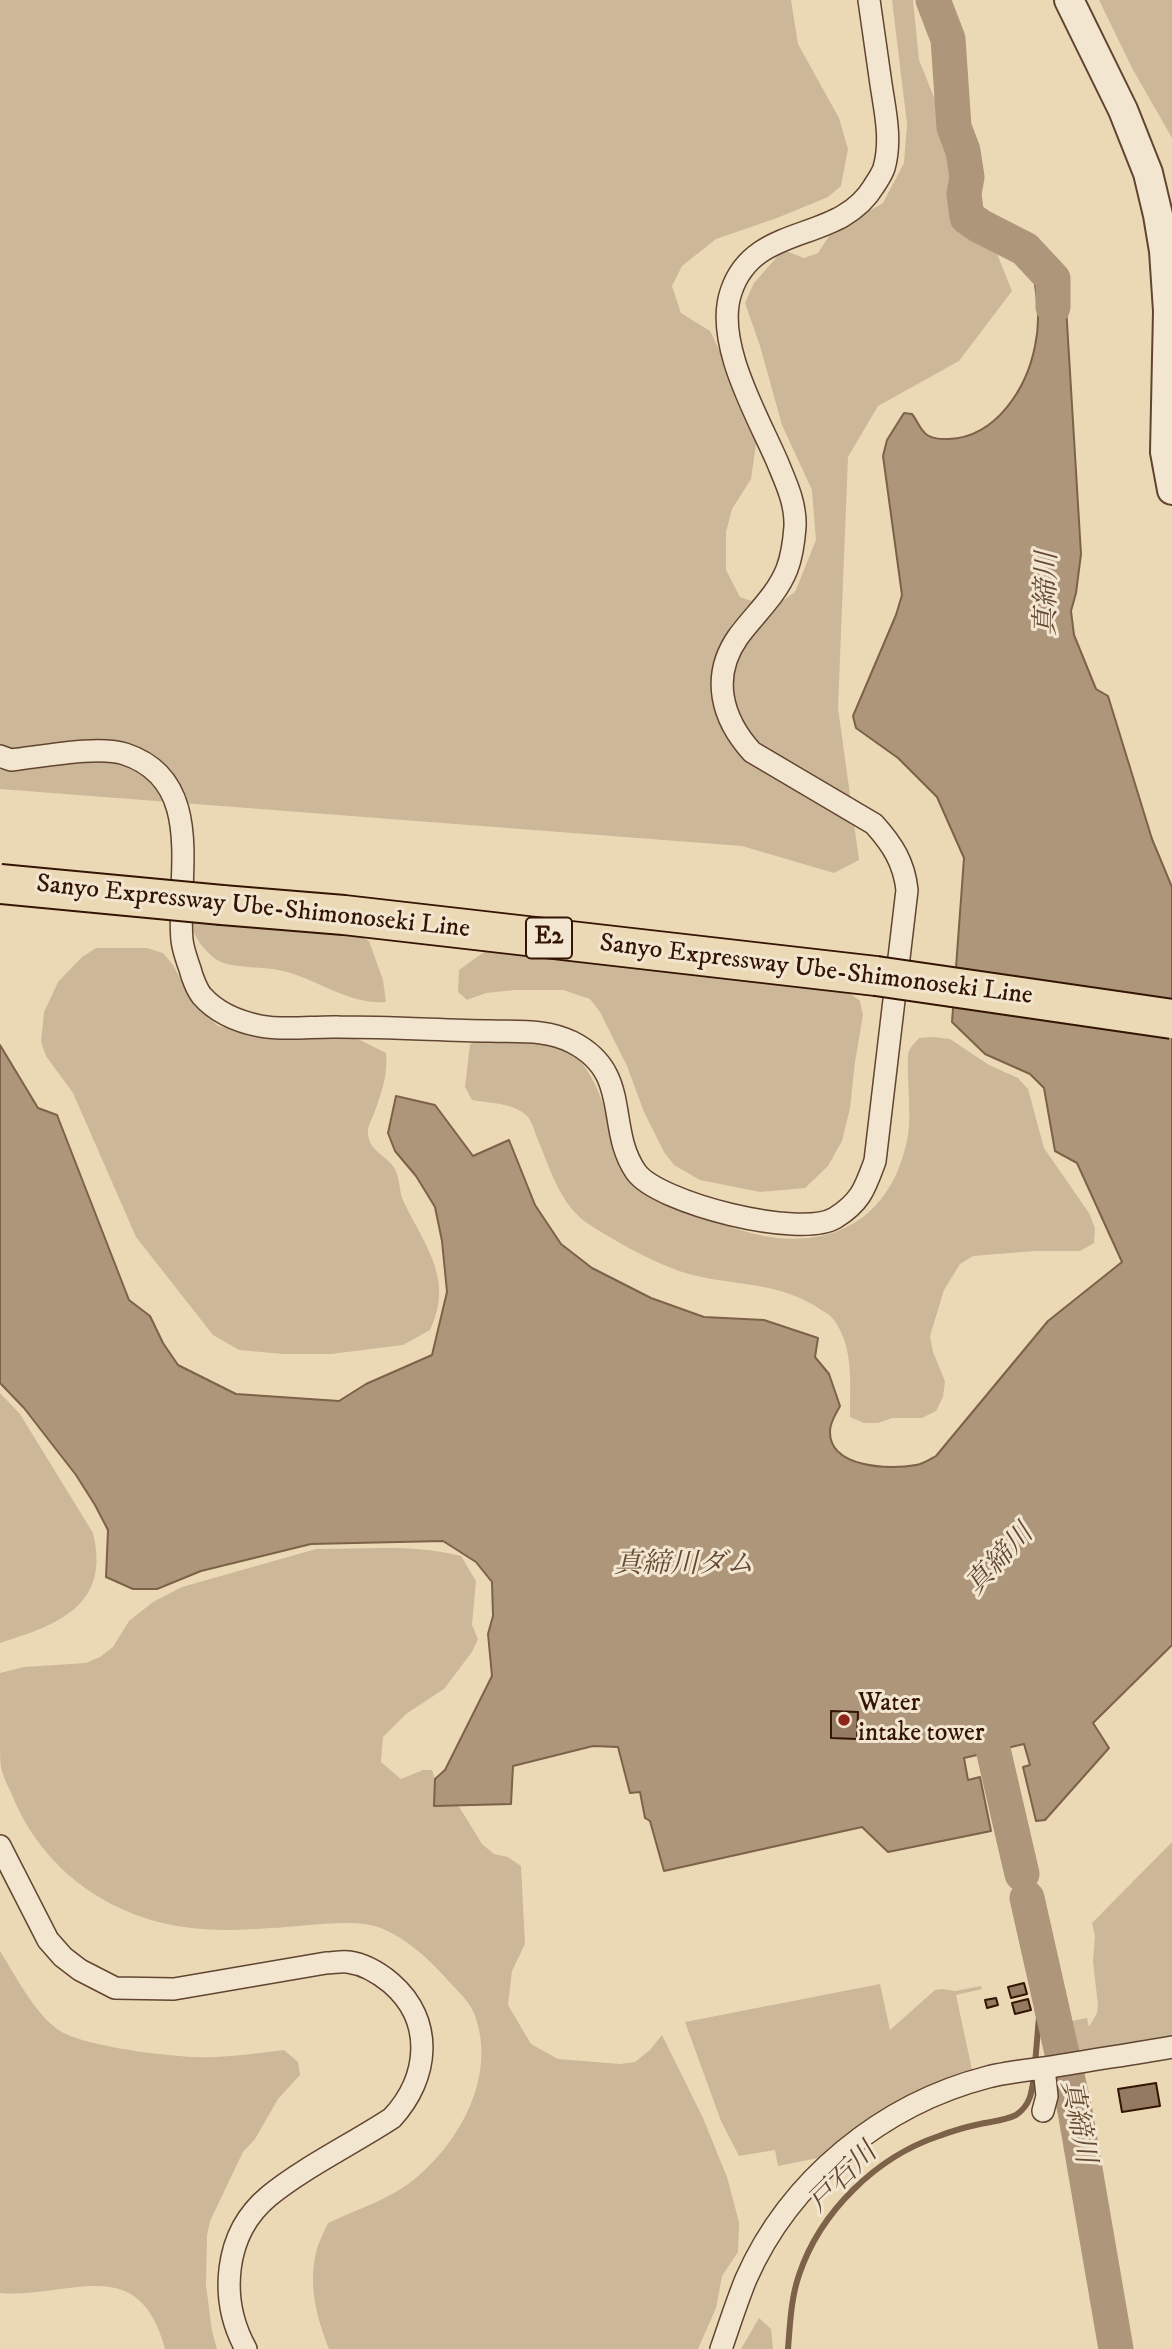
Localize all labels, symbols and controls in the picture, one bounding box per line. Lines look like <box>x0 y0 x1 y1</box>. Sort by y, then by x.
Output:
water label: 真締川 <box>1031 552 1067 636</box>
street label: Sanyo Expressway Ube-Shimonoseki Line <box>35 870 471 946</box>
road number: E2 <box>526 918 572 958</box>
street label: Sanyo Expressway Ube-Shimonoseki Line <box>598 929 1034 1013</box>
water label: 真締川 <box>960 1519 1042 1603</box>
water label: 真締川ダム <box>614 1549 754 1583</box>
place label: Water intake tower <box>858 1689 985 1750</box>
marker: Water intake tower <box>836 1712 852 1728</box>
water label: 真締川 <box>1051 2078 1101 2166</box>
water label: 戸石川 <box>802 2137 886 2221</box>

